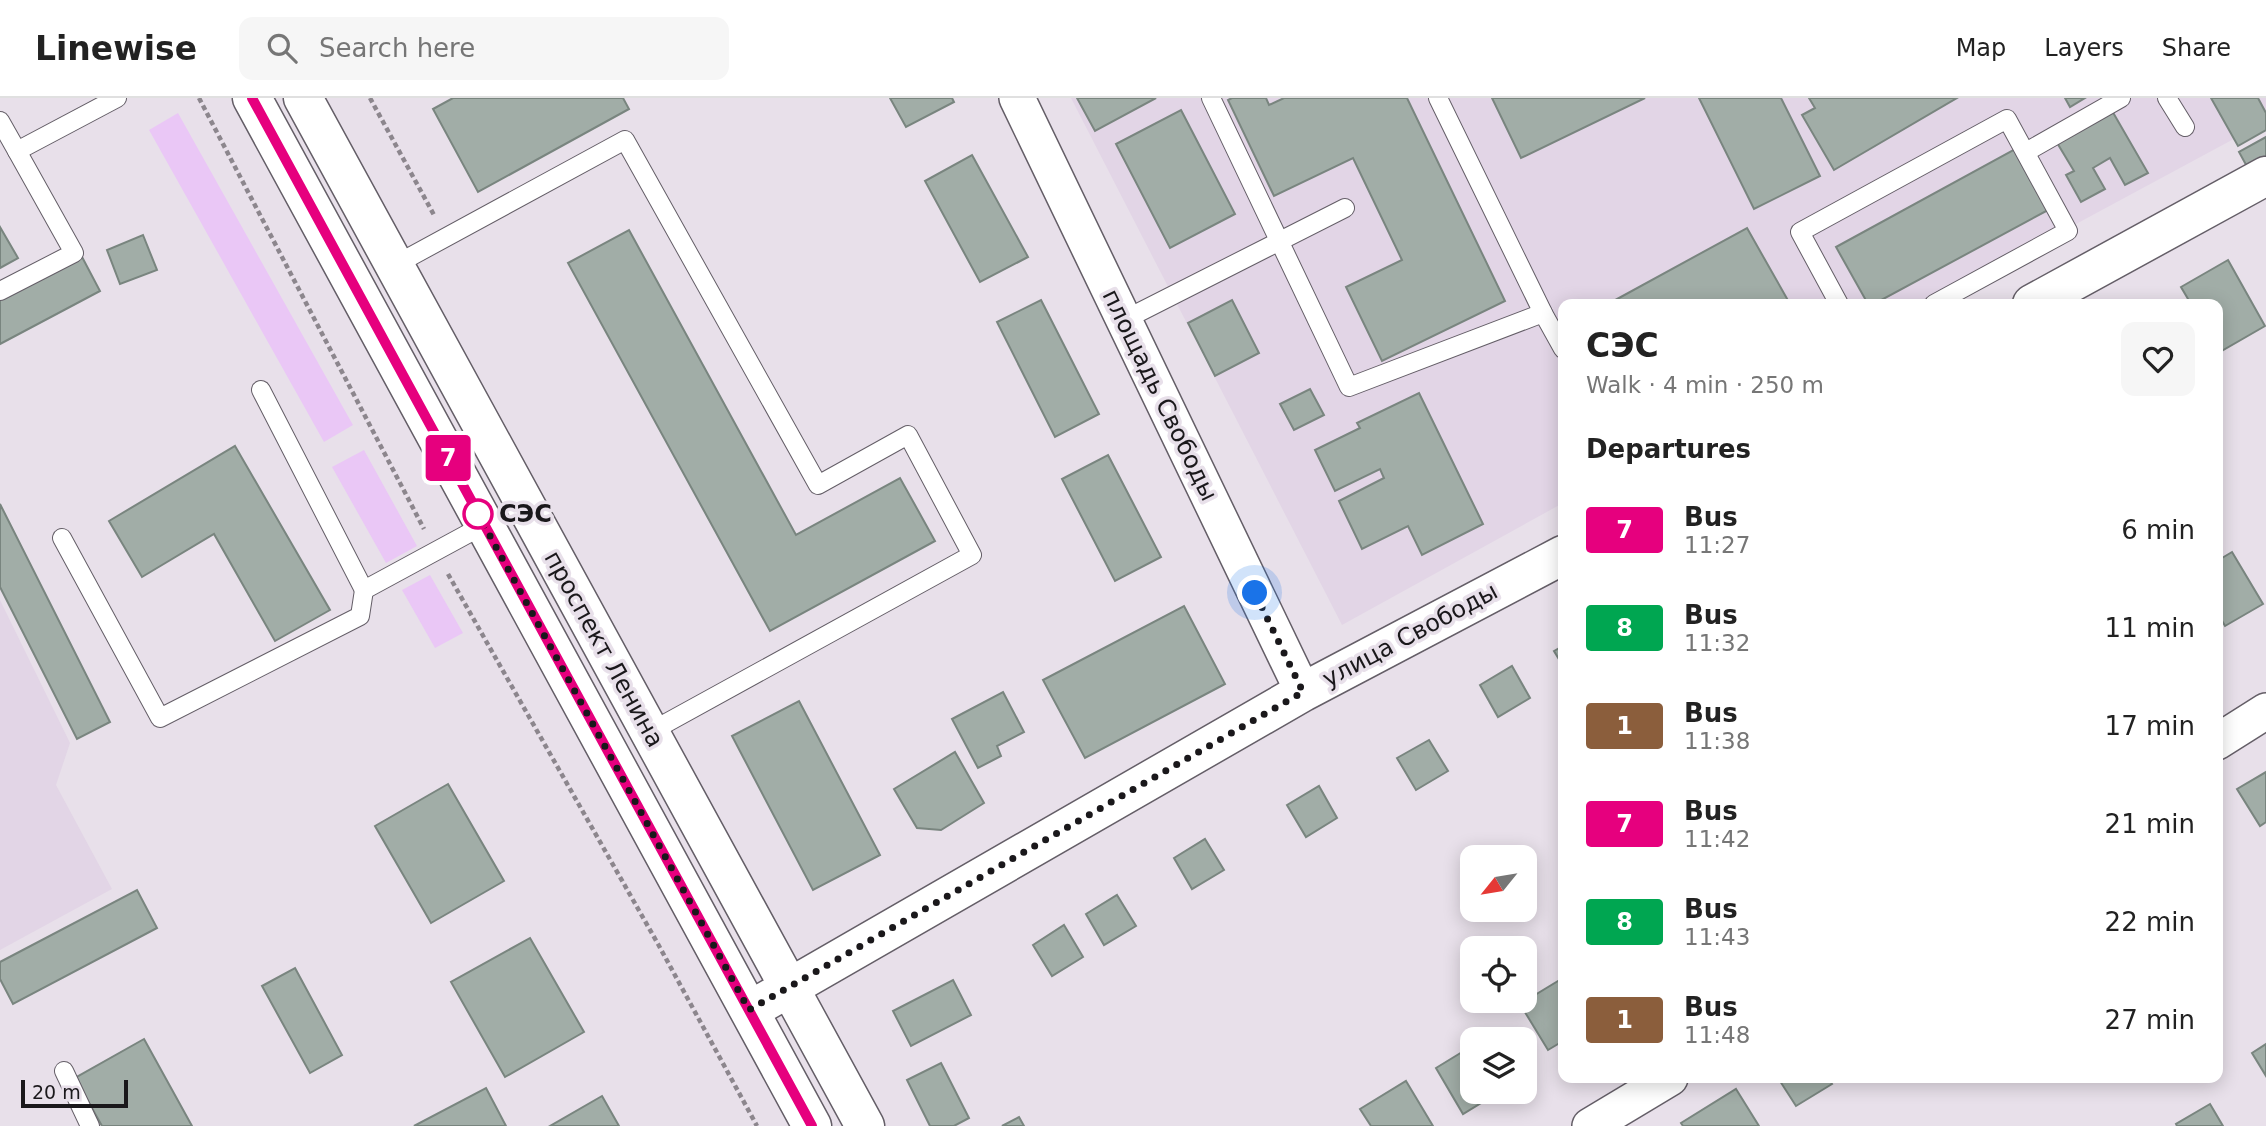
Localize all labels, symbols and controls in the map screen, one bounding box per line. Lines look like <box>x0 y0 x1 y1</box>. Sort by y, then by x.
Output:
search box <box>239 17 729 80</box>
text: Linewise <box>35 29 197 68</box>
icon: search <box>263 29 301 67</box>
text: Search here <box>319 33 475 63</box>
text: Map <box>1956 34 2006 62</box>
text: Layers <box>2044 34 2124 62</box>
text: Share <box>2162 34 2231 62</box>
street label: площадь Свободы <box>1097 285 1223 505</box>
button: heart <box>2121 322 2195 396</box>
text: СЭС <box>1586 326 1659 365</box>
text: Walk · 4 min · 250 m <box>1586 372 1824 398</box>
text: Departures <box>1586 434 1751 464</box>
line badge: 7 <box>425 435 471 481</box>
text: 7 <box>440 444 456 472</box>
marker: СЭС <box>463 499 493 529</box>
place label: СЭС <box>499 500 552 528</box>
text: Bus <box>1684 502 1738 532</box>
text: 6 min <box>2121 515 2195 545</box>
text: 7 <box>1616 516 1633 544</box>
text: 11:27 <box>1684 532 1750 558</box>
street label: проспект Ленина <box>538 546 670 752</box>
your location <box>1237 575 1272 610</box>
street label: улица Свободы <box>1318 577 1502 693</box>
text: Bus <box>1684 600 1738 630</box>
text: 11 min <box>2105 613 2195 643</box>
text: 8 <box>1616 614 1633 642</box>
text: 11:32 <box>1684 630 1750 656</box>
text: Bus <box>1684 698 1738 728</box>
text: 17 min <box>2105 711 2195 741</box>
text: 1 <box>1616 712 1633 740</box>
text: 11:38 <box>1684 728 1750 754</box>
text: Bus <box>1684 796 1738 826</box>
text: 21 min <box>2105 809 2195 839</box>
text: 7 <box>1616 810 1633 838</box>
text: 11:42 <box>1684 826 1750 852</box>
north arrow <box>1460 845 1536 922</box>
map controls <box>1460 845 1537 1104</box>
text: Bus <box>1684 894 1738 924</box>
text: 22 min <box>2105 907 2195 937</box>
text: 8 <box>1616 908 1633 936</box>
text: 11:43 <box>1684 924 1750 950</box>
button: locate <box>1460 936 1537 1013</box>
text: Bus <box>1684 992 1738 1022</box>
text: 27 min <box>2105 1005 2195 1035</box>
text: 1 <box>1616 1006 1633 1034</box>
text: 11:48 <box>1684 1022 1750 1048</box>
button: layers <box>1460 1027 1537 1104</box>
scale bar <box>21 1077 128 1109</box>
text: 20 m <box>32 1081 81 1103</box>

